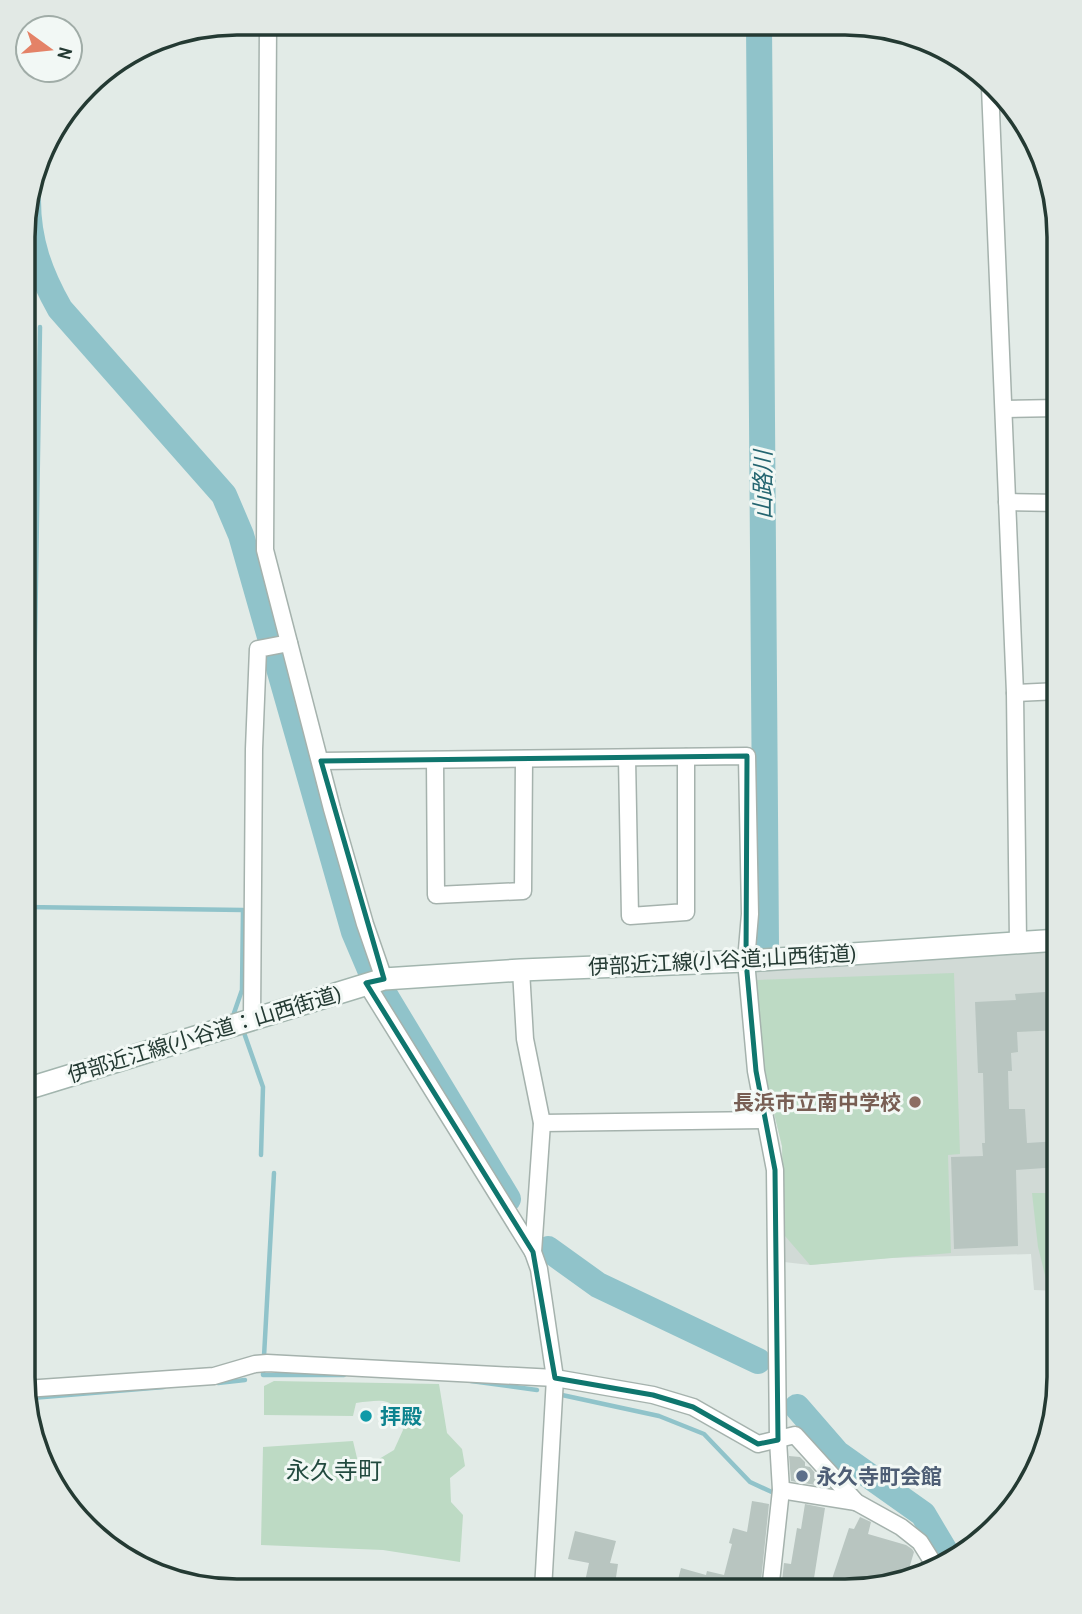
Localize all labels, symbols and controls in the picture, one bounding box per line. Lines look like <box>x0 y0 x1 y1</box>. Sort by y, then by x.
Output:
north arrow <box>14 14 84 84</box>
text: N <box>51 45 79 62</box>
water label: 山路川 <box>747 448 778 520</box>
street label: 伊部近江線(小谷道;山西街道) <box>587 938 857 982</box>
street label: 伊部近江線(小谷道：山西街道) <box>64 979 344 1089</box>
place label: 長浜市立南中学校 <box>733 1088 901 1117</box>
marker: 長浜市立南中学校 <box>907 1094 923 1110</box>
place label: 拝殿 <box>380 1402 422 1431</box>
marker: 拝殿 <box>358 1408 374 1424</box>
district label: 永久寺町 <box>286 1454 382 1486</box>
place label: 永久寺町会館 <box>816 1462 942 1491</box>
marker: 永久寺町会館 <box>794 1468 810 1484</box>

